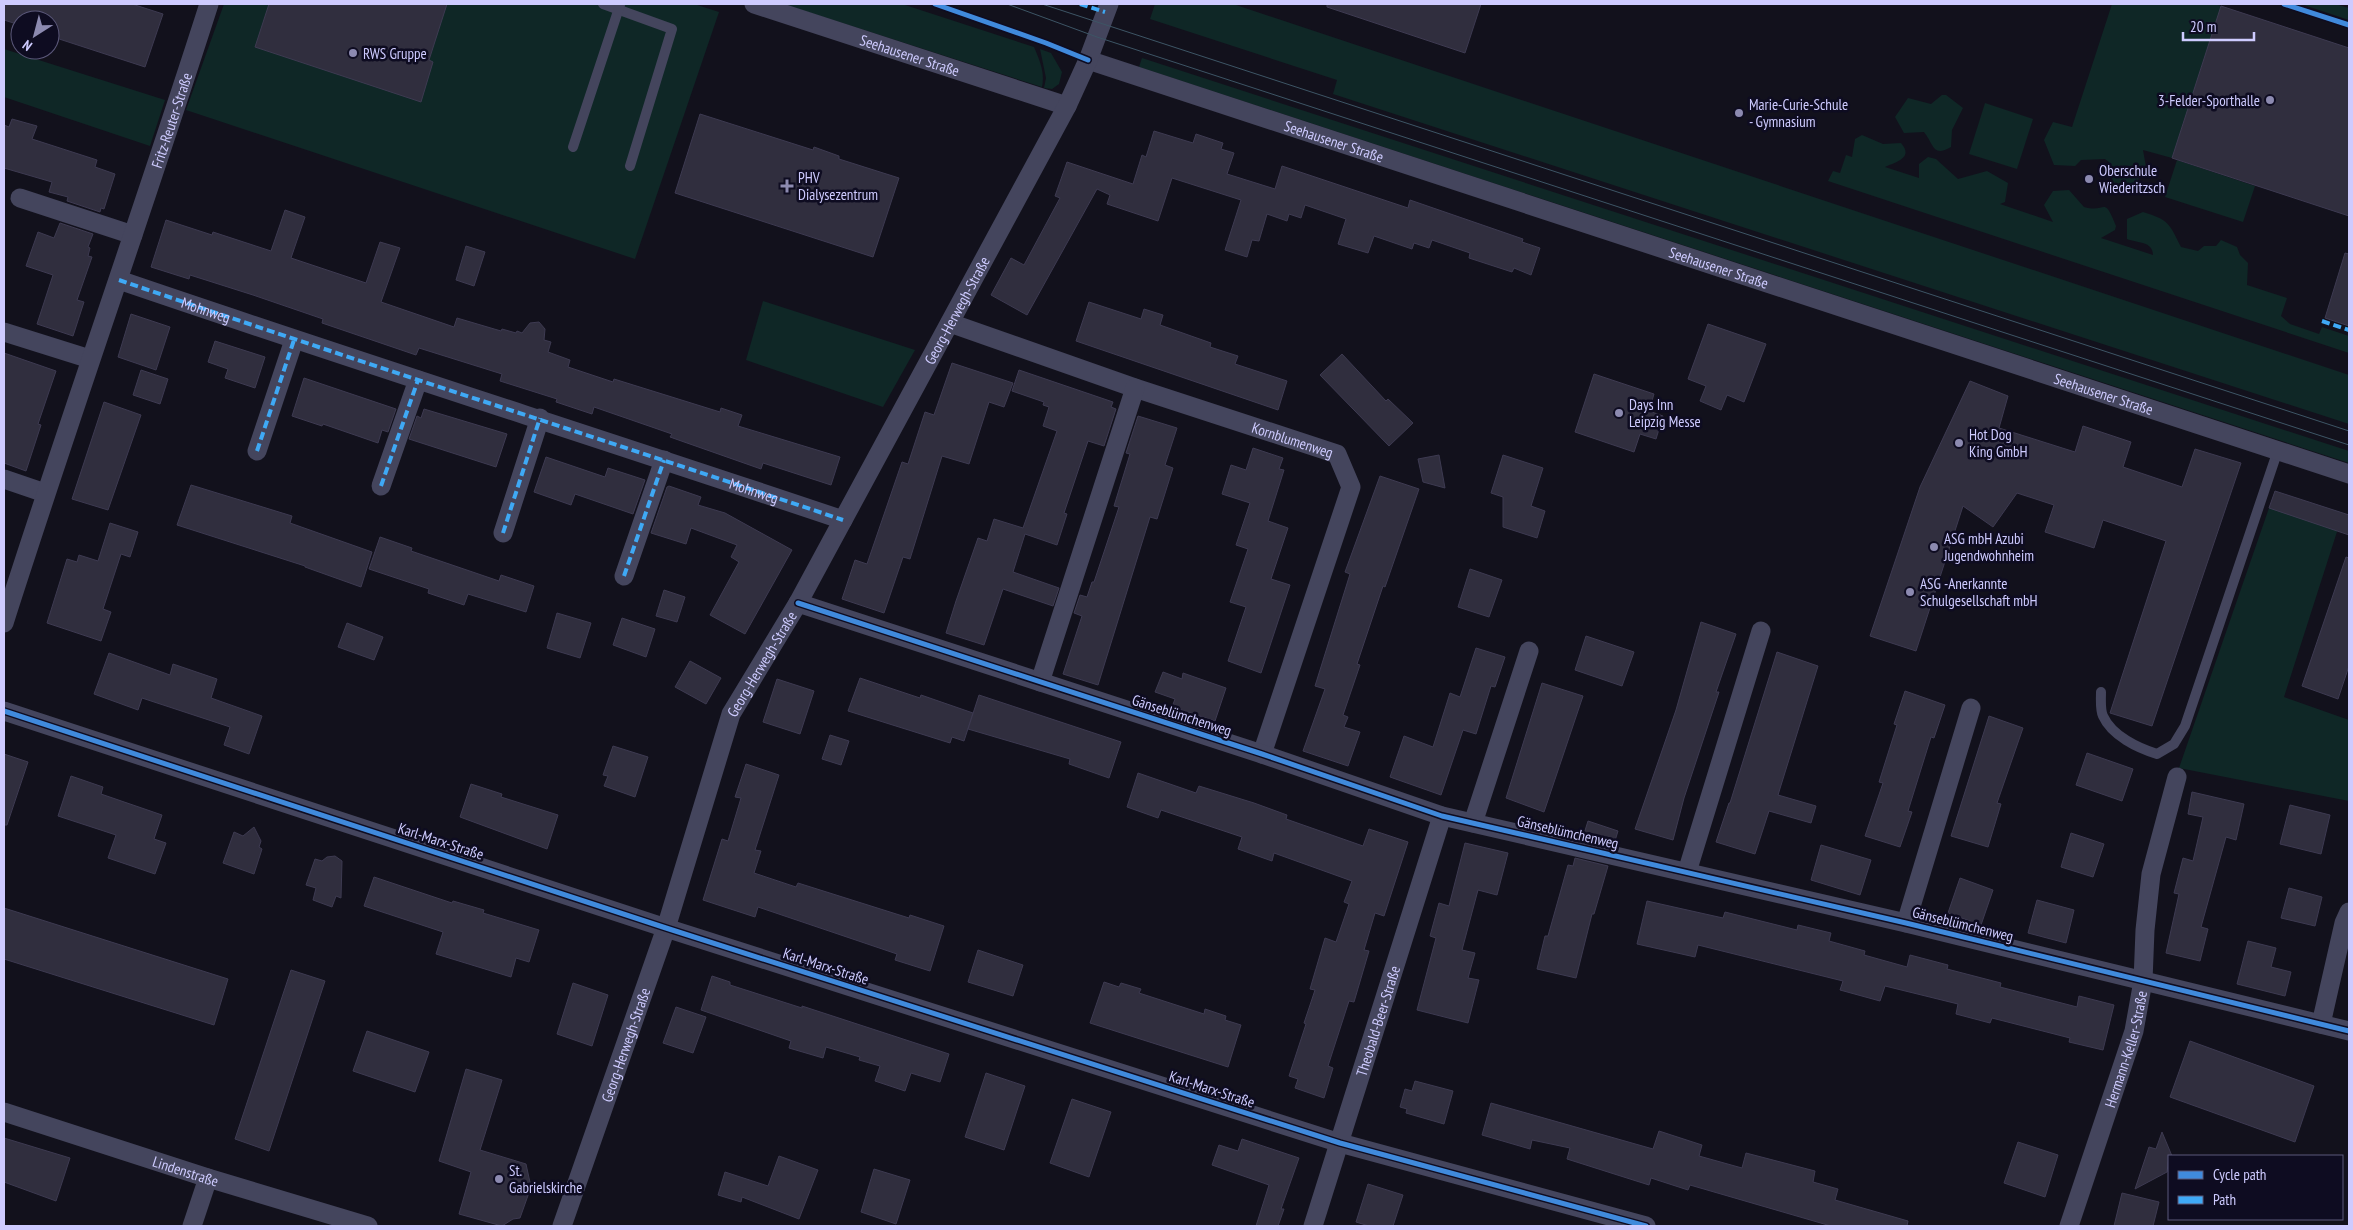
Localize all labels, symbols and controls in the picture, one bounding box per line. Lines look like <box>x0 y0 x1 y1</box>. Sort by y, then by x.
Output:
north arrow <box>10 10 60 60</box>
scale bar <box>2183 10 2254 42</box>
text: 20 m <box>2190 17 2216 36</box>
street label: Seehausener Straße <box>858 30 962 80</box>
text: N <box>19 36 36 55</box>
place label: RWS Gruppe <box>363 44 427 63</box>
marker: RWS Gruppe <box>347 47 359 59</box>
street label: Fritz-Reuter-Straße <box>147 70 196 170</box>
place label: 3-Felder-Sporthalle <box>2158 91 2260 110</box>
marker: 3-Felder-Sporthalle <box>2264 94 2276 106</box>
place label: Marie-Curie-Schule - Gymnasium <box>1749 95 1848 131</box>
marker: Marie-Curie-Schule - Gymnasium <box>1733 107 1745 119</box>
street label: Seehausener Straße <box>1282 116 1386 166</box>
place label: Oberschule Wiederitzsch <box>2099 161 2165 197</box>
place label: PHV Dialysezentrum <box>798 168 878 204</box>
marker: Oberschule Wiederitzsch <box>2083 173 2095 185</box>
marker: PHV Dialysezentrum <box>780 179 794 193</box>
street label: Seehausener Straße <box>1667 242 1771 292</box>
street label: Georg-Herwegh-Straße <box>920 253 993 367</box>
street label: Mohnweg <box>179 292 233 327</box>
street label: Seehausener Straße <box>2052 368 2156 419</box>
place label: Days Inn Leipzig Messe <box>1629 395 1701 431</box>
marker: Days Inn Leipzig Messe <box>1613 407 1625 419</box>
street label: Kornblumenweg <box>1250 417 1336 462</box>
place label: Hot Dog King GmbH <box>1969 425 2028 461</box>
marker: Hot Dog King GmbH <box>1953 437 1965 449</box>
street label: Mohnweg <box>727 473 781 507</box>
place label: ASG mbH Azubi Jugendwohnheim <box>1943 529 2034 565</box>
marker: ASG mbH Azubi Jugendwohnheim <box>1928 541 1940 553</box>
place label: ASG -Anerkannte Schulgesellschaft mbH <box>1920 574 2038 610</box>
marker: ASG -Anerkannte Schulgesellschaft mbH <box>1904 586 1916 598</box>
street label: Georg-Herwegh-Straße <box>722 608 800 720</box>
street label: Gänseblümchenweg <box>1130 690 1234 740</box>
street label: Gänseblümchenweg <box>1515 811 1621 853</box>
street label: Karl-Marx-Straße <box>396 818 486 864</box>
street label: Gänseblümchenweg <box>1910 902 2016 946</box>
street label: Karl-Marx-Straße <box>781 943 871 989</box>
street label: Theobald-Beer-Straße <box>1351 963 1404 1079</box>
street label: Georg-Herwegh-Straße <box>597 985 654 1104</box>
street label: Hermann-Keller-Straße <box>2100 989 2151 1110</box>
street label: Karl-Marx-Straße <box>1167 1066 1257 1112</box>
street label: Lindenstraße <box>150 1151 221 1190</box>
legend <box>2168 1155 2343 1220</box>
place label: St. Gabrielskirche <box>509 1161 582 1197</box>
text: Cycle path <box>2213 1165 2266 1184</box>
marker: St. Gabrielskirche <box>493 1173 505 1185</box>
text: Path <box>2213 1190 2236 1209</box>

